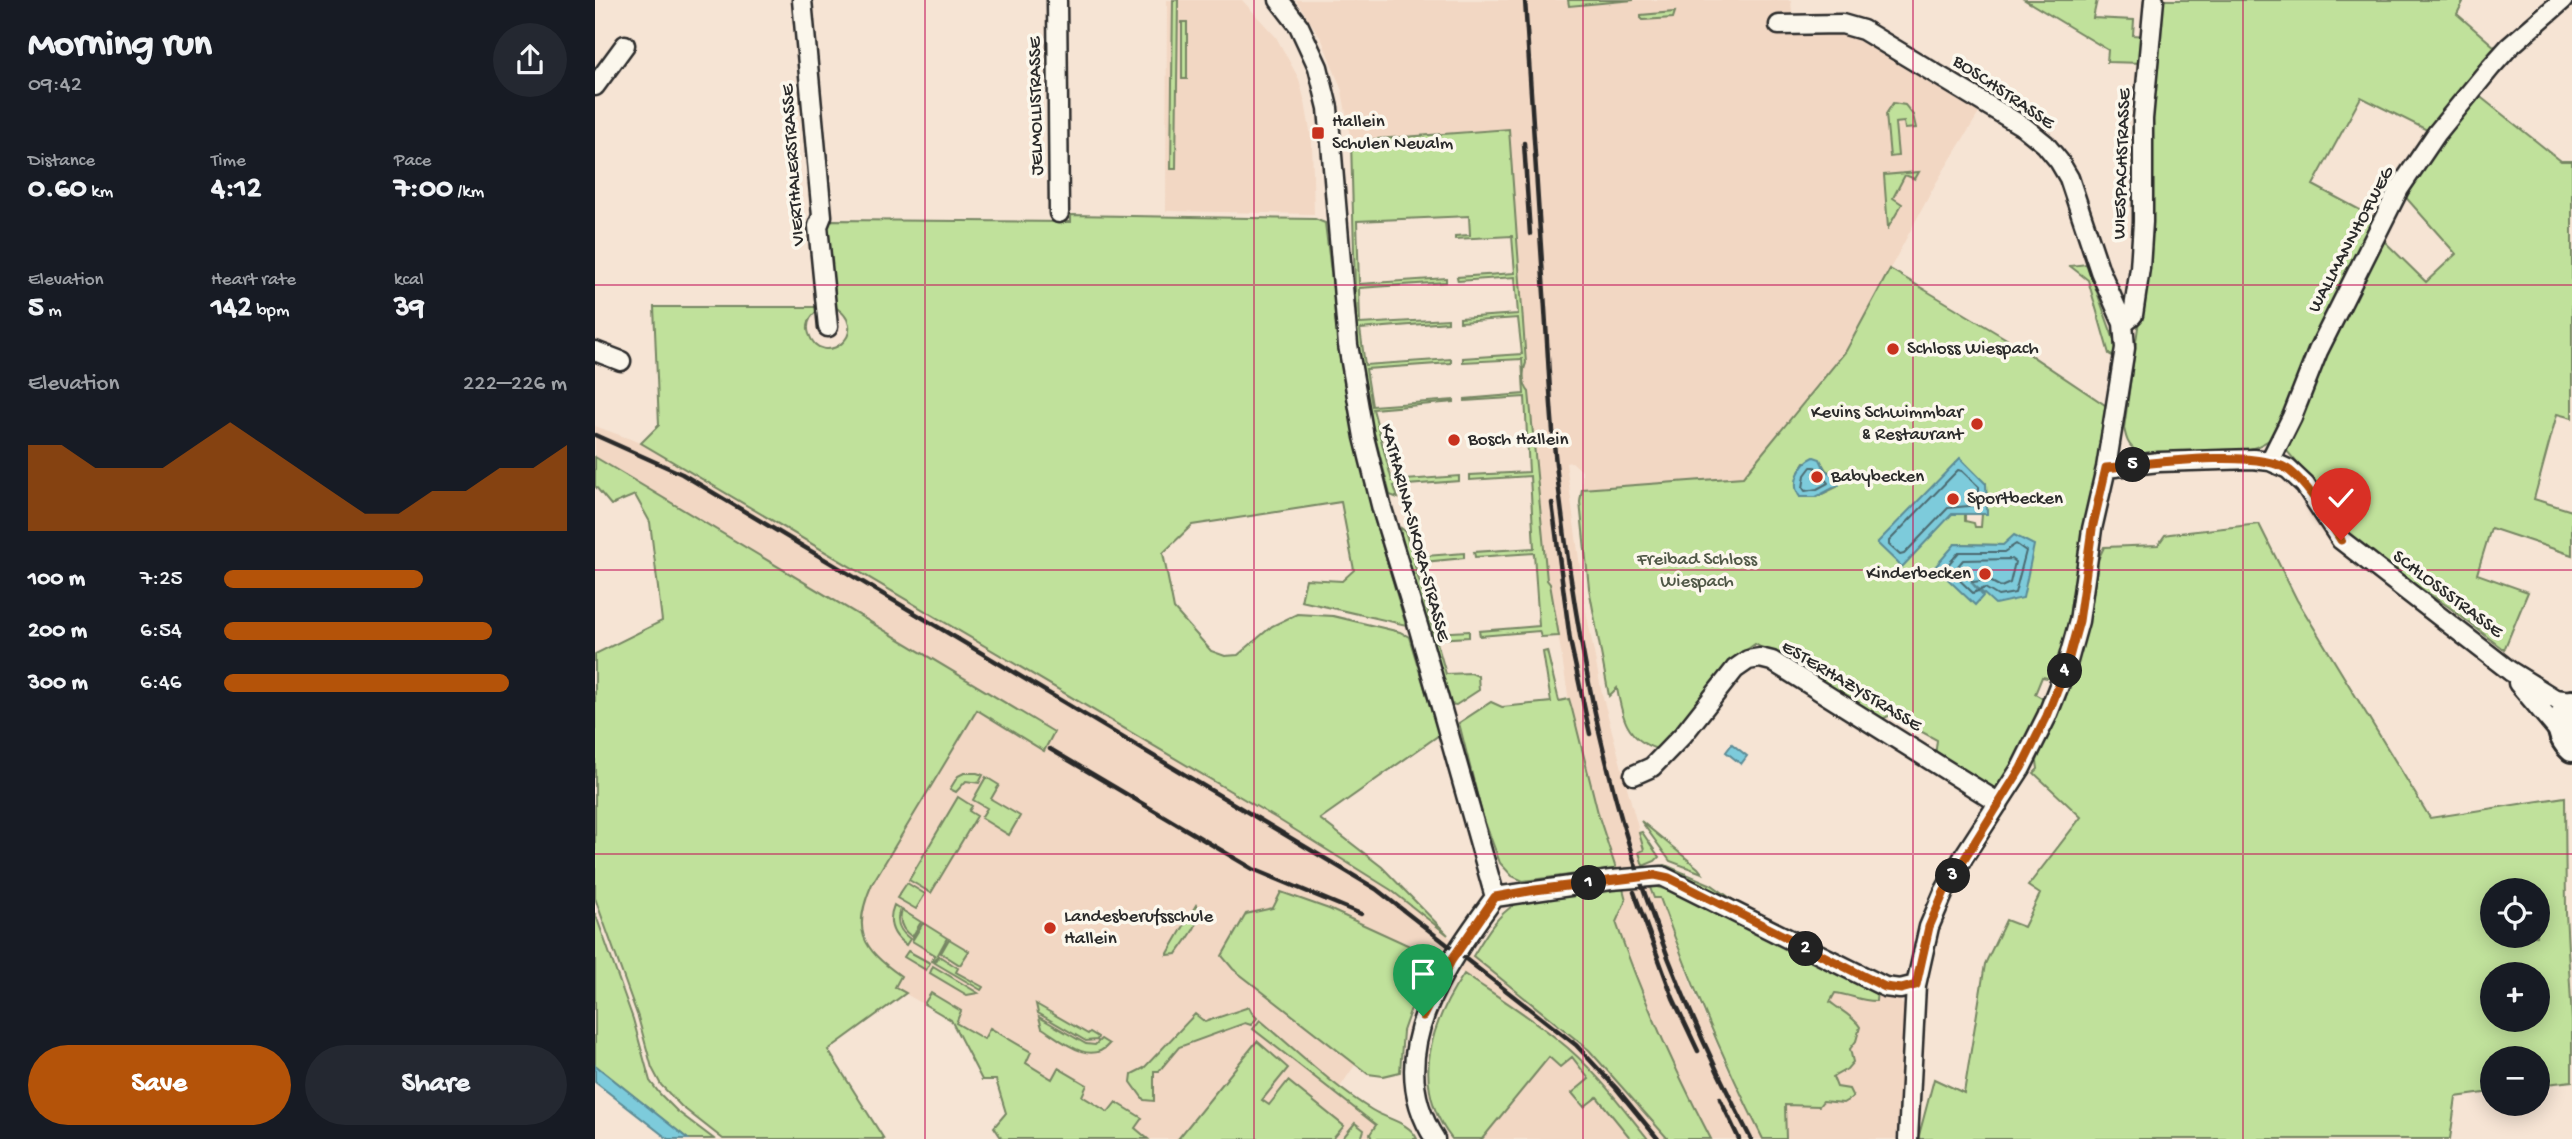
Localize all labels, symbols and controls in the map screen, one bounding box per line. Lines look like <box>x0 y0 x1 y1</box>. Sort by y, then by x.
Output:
button: share <box>493 23 567 97</box>
text: Morning run <box>28 24 212 68</box>
street label: JELMOLLISTRASSE <box>1024 35 1050 176</box>
street label: BOSCHSTRASSE <box>1947 50 2059 136</box>
text: 09:42 <box>28 72 82 99</box>
street label: VIERTHALERSTRASSE <box>777 82 811 248</box>
street label: WIESPACHSTRASSE <box>2109 87 2137 240</box>
place label: Hallein Schulen Neualm <box>1332 111 1454 156</box>
marker: Hallein Schulen Neualm <box>1310 125 1326 141</box>
text: Distance <box>28 150 95 173</box>
text: Time <box>211 150 246 173</box>
text: Pace <box>394 150 431 173</box>
street label: WALLMANNHOFWEG <box>2304 162 2401 317</box>
text: 0.60 <box>28 173 87 208</box>
text: 4:12 <box>211 173 261 208</box>
text: 7:00 <box>394 173 453 208</box>
text: km <box>87 181 113 204</box>
text: /km <box>453 181 484 204</box>
text: Elevation <box>28 269 104 292</box>
text: Heart rate <box>211 269 296 292</box>
text: kcal <box>394 269 424 292</box>
text: 5 <box>28 292 44 327</box>
text: 142 <box>211 292 252 327</box>
text: 39 <box>394 292 425 327</box>
text: m <box>44 300 62 323</box>
text: bpm <box>252 300 289 323</box>
place label: Schloss Wiespach <box>1907 338 2039 361</box>
marker: Schloss Wiespach <box>1885 341 1901 357</box>
text: Elevation <box>28 371 119 398</box>
text: 222–226 m <box>463 371 567 398</box>
place label: Kevins Schwimmbar & Restaurant <box>1811 402 1965 447</box>
marker: Kevins Schwimmbar & Restaurant <box>1969 416 1985 432</box>
street label: KATHARINA-SIKORA-STRASSE <box>1374 422 1454 645</box>
place label: Bosch Hallein <box>1467 429 1568 452</box>
marker: Bosch Hallein <box>1446 432 1462 448</box>
pin: 5 <box>2115 448 2151 482</box>
text: 5 <box>2128 453 2138 476</box>
place label: Babybecken <box>1830 466 1924 489</box>
pin <box>2311 468 2371 540</box>
marker: Babybecken <box>1809 469 1825 485</box>
icon: check <box>2322 479 2360 517</box>
place label: Sportbecken <box>1967 488 2063 511</box>
marker: Sportbecken <box>1945 491 1961 507</box>
street label: SCHLOSSSTRASSE <box>2387 546 2508 645</box>
park label: Freibad Schloss Wiespach <box>1636 549 1758 594</box>
place label: Kinderbecken <box>1866 563 1971 586</box>
text: 100 m <box>28 566 85 593</box>
text: 7:25 <box>140 566 183 593</box>
marker: Kinderbecken <box>1977 566 1993 582</box>
text: 200 m <box>28 618 87 645</box>
text: 6:54 <box>140 618 182 645</box>
street label: ESTERHAZYSTRASSE <box>1777 636 1926 739</box>
pin: 4 <box>2047 654 2083 688</box>
text: 4 <box>2060 659 2069 682</box>
text: 300 m <box>28 670 88 697</box>
text: 6:46 <box>140 670 181 697</box>
pin: 3 <box>1935 858 1971 894</box>
text: 3 <box>1948 864 1957 887</box>
pin: 1 <box>1571 866 1607 900</box>
text: 1 <box>1585 871 1592 894</box>
map controls <box>2480 878 2550 1116</box>
button: locate <box>2480 878 2550 948</box>
place label: Landesberufsschule Hallein <box>1064 906 1214 951</box>
marker: Landesberufsschule Hallein <box>1042 920 1058 936</box>
pin: 2 <box>1789 932 1823 967</box>
text: 2 <box>1801 937 1810 960</box>
pin <box>1393 944 1453 1016</box>
icon: arrive <box>1404 955 1442 993</box>
button: + <box>2480 962 2550 1032</box>
button: Save <box>28 1045 291 1125</box>
button: Share <box>305 1045 567 1125</box>
button: − <box>2480 1046 2550 1116</box>

